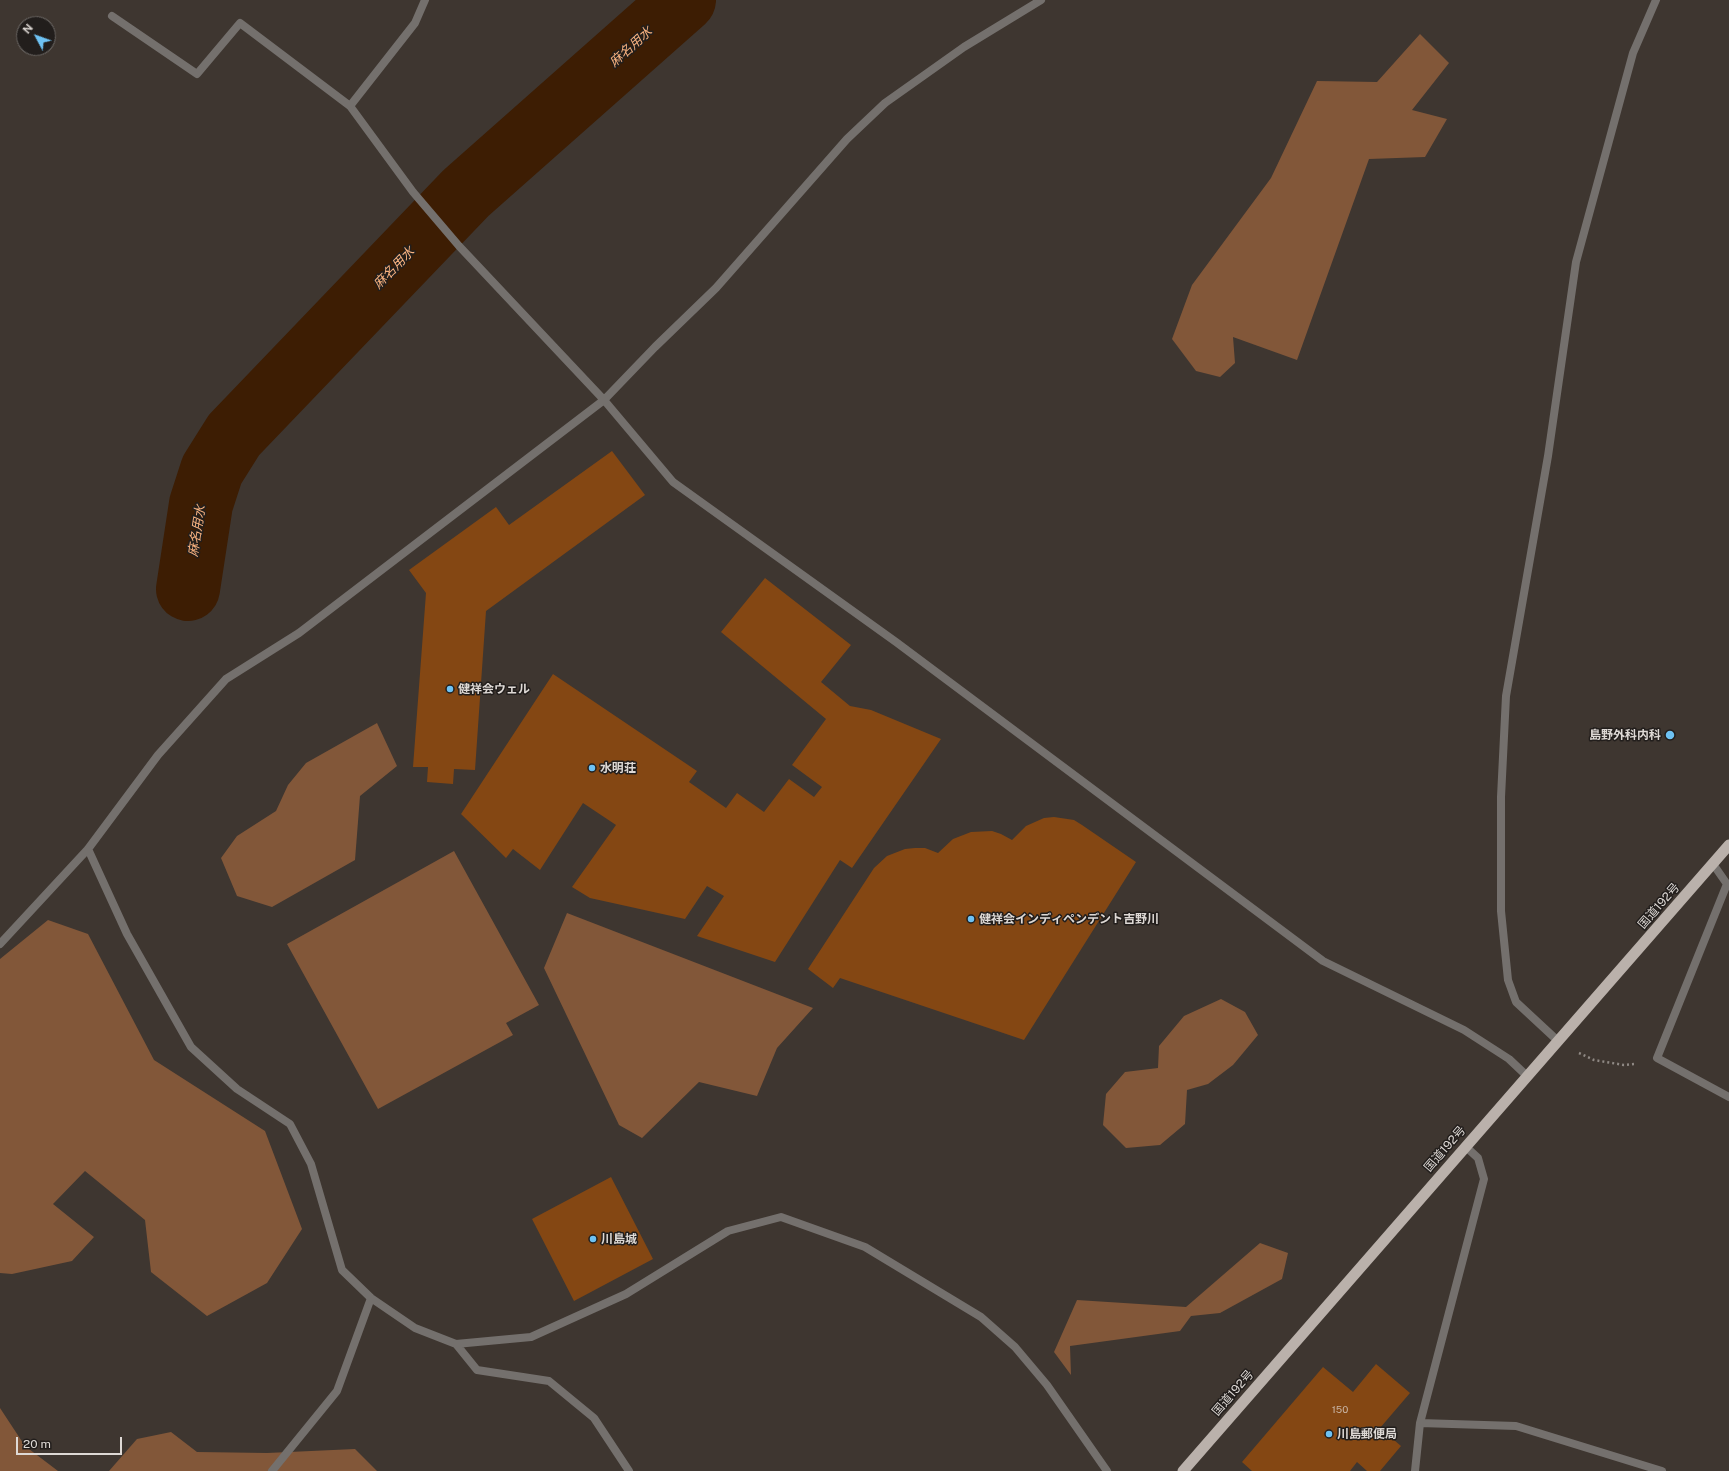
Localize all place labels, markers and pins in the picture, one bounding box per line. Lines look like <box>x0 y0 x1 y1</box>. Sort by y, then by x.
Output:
place label: 健祥会ウェル <box>458 682 530 696</box>
marker: 健祥会ウェル <box>445 684 455 694</box>
place label: 島野外科内科 <box>1589 728 1661 742</box>
marker: 島野外科内科 <box>1664 729 1676 741</box>
place label: 水明荘 <box>600 761 636 775</box>
marker: 水明荘 <box>587 763 597 773</box>
place label: 健祥会インディペンデント吉野川 <box>979 912 1159 926</box>
marker: 健祥会インディペンデント吉野川 <box>966 914 976 924</box>
place label: 川島城 <box>601 1232 637 1246</box>
marker: 川島城 <box>588 1234 598 1244</box>
place label: 川島郵便局 <box>1337 1427 1397 1441</box>
marker: 川島郵便局 <box>1324 1429 1334 1439</box>

